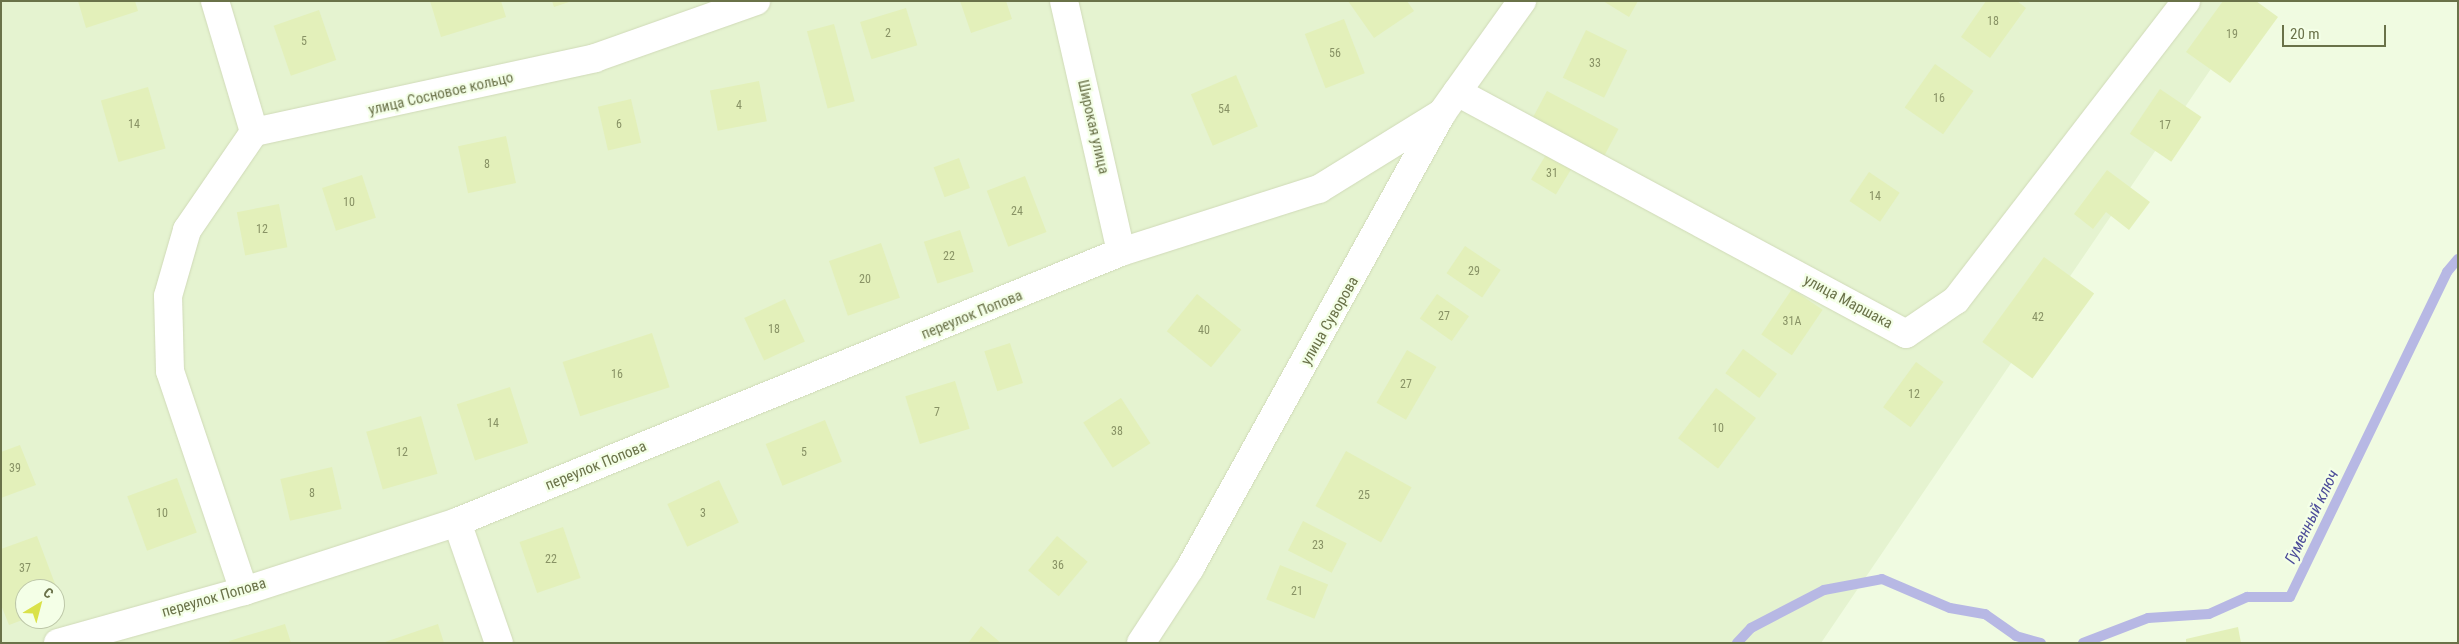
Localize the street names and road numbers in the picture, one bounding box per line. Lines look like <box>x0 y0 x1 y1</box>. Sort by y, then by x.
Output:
street label: улица Сосновое кольцо <box>367 69 515 119</box>
street label: Широкая улица <box>1073 78 1113 176</box>
street label: улица Маршака <box>1801 271 1895 333</box>
street label: улица Суворова <box>1297 274 1363 368</box>
street label: переулок Попова <box>919 287 1025 343</box>
street label: переулок Попова <box>543 438 649 494</box>
street label: переулок Попова <box>160 575 268 621</box>

